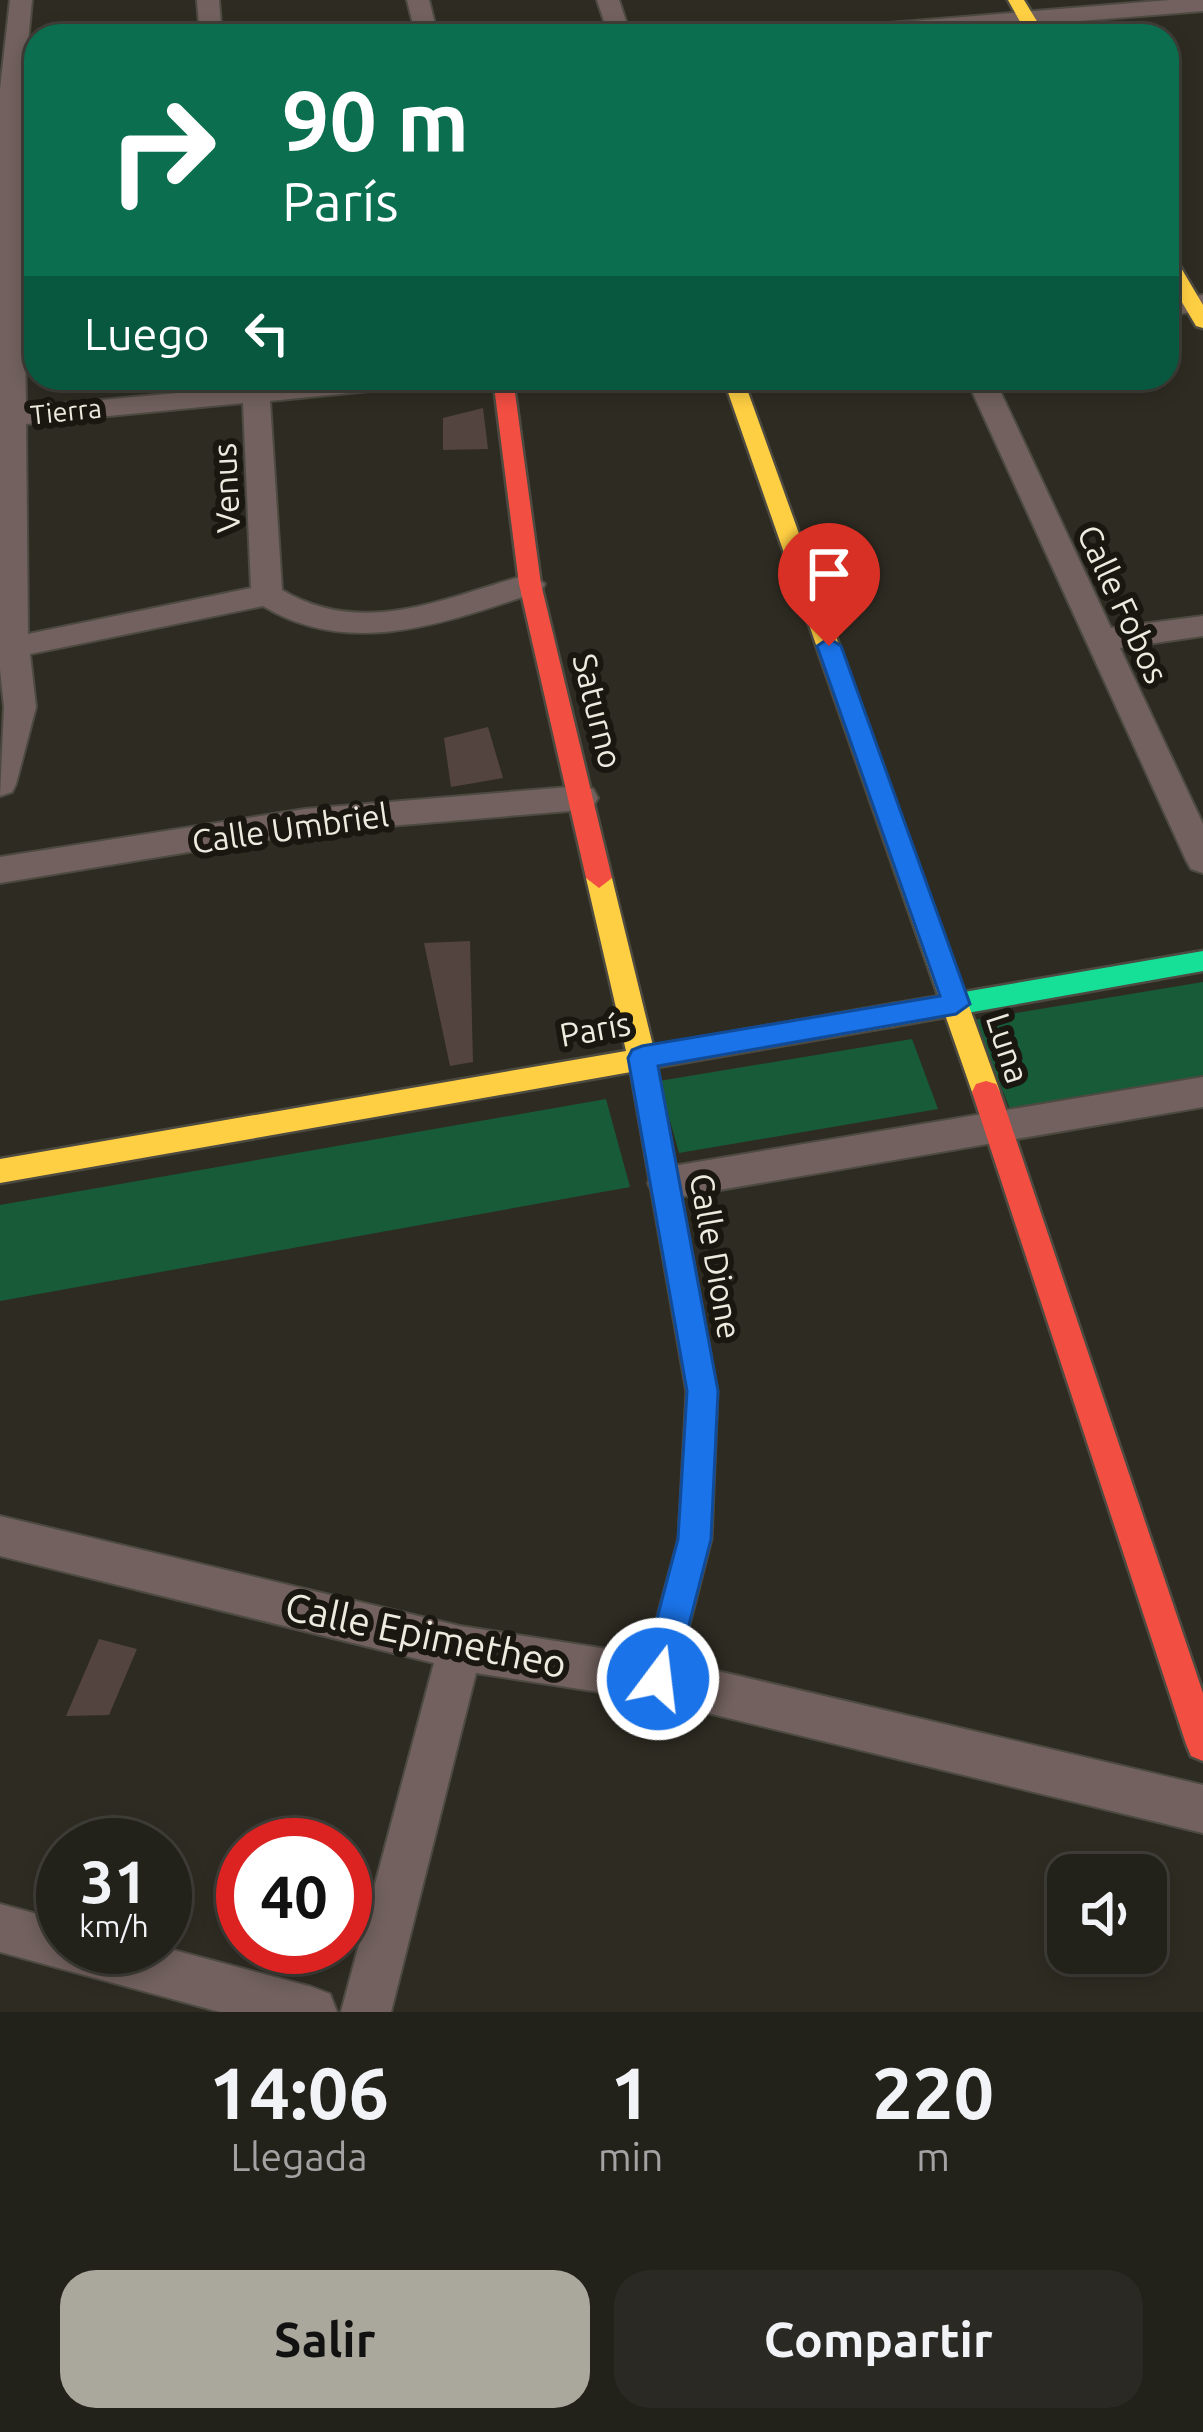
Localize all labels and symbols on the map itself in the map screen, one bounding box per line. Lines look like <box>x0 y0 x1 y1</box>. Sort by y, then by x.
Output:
street label: Tierra <box>29 392 103 430</box>
street label: Venus <box>205 442 246 534</box>
street label: Calle Fobos <box>1071 519 1176 689</box>
pin <box>778 523 880 646</box>
street label: Saturno <box>566 650 631 772</box>
street label: Calle Umbriel <box>189 795 391 860</box>
street label: París <box>557 1004 633 1053</box>
street label: Luna <box>980 1008 1037 1088</box>
street label: Calle Dione <box>684 1170 749 1342</box>
street label: Calle Epimetheo <box>282 1584 571 1685</box>
position arrow <box>595 1616 721 1742</box>
speed limit sign: 40 <box>216 1818 372 1974</box>

